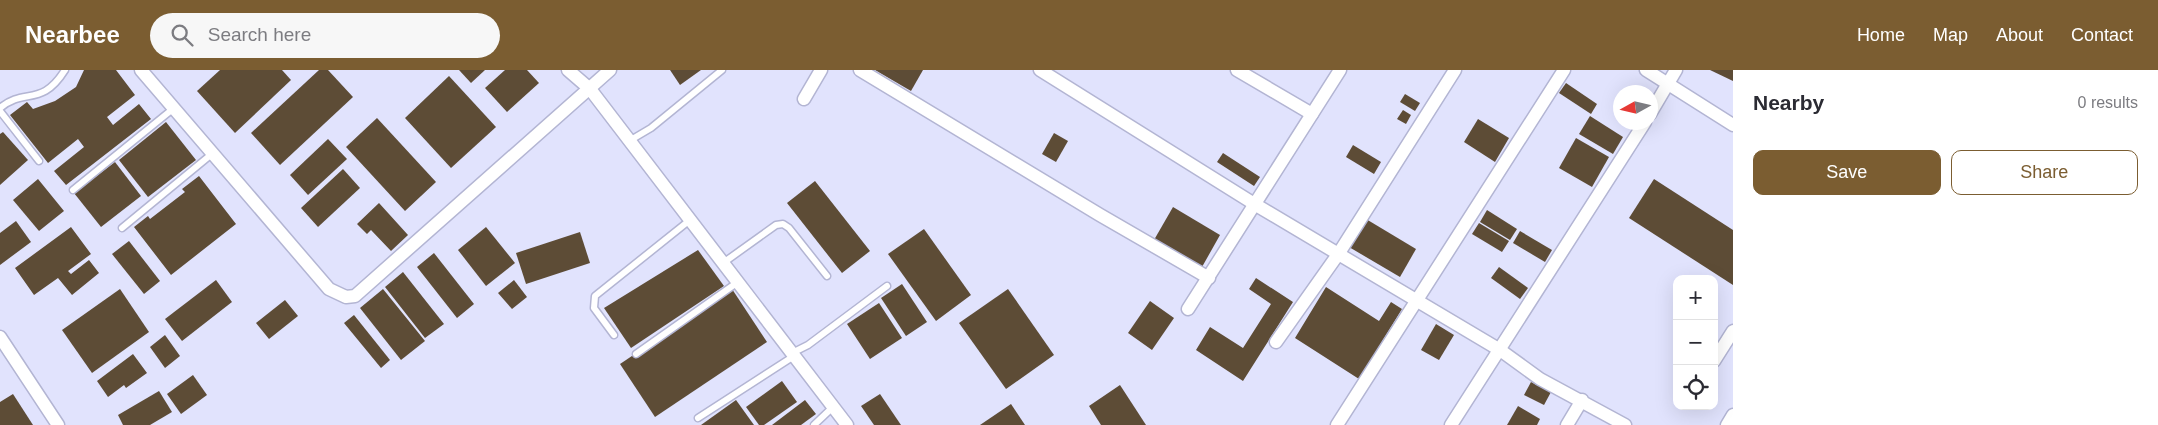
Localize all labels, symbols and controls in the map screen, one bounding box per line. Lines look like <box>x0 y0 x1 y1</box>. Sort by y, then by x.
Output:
search box <box>150 13 500 58</box>
text: Nearbee <box>25 21 120 48</box>
icon: search <box>168 21 196 49</box>
text: Search here <box>208 24 311 45</box>
text: Home <box>1857 25 1905 45</box>
text: Map <box>1933 25 1968 45</box>
text: About <box>1996 25 2043 45</box>
text: Contact <box>2071 25 2133 45</box>
north arrow <box>1613 85 1658 130</box>
text: Nearby <box>1753 91 1824 114</box>
text: 0 results <box>2078 94 2138 111</box>
button: Save <box>1753 150 1941 195</box>
button: Share <box>1951 150 2138 195</box>
map controls <box>1673 275 1718 410</box>
button: + <box>1673 275 1718 320</box>
button: − <box>1673 320 1718 365</box>
button: locate <box>1673 365 1718 410</box>

